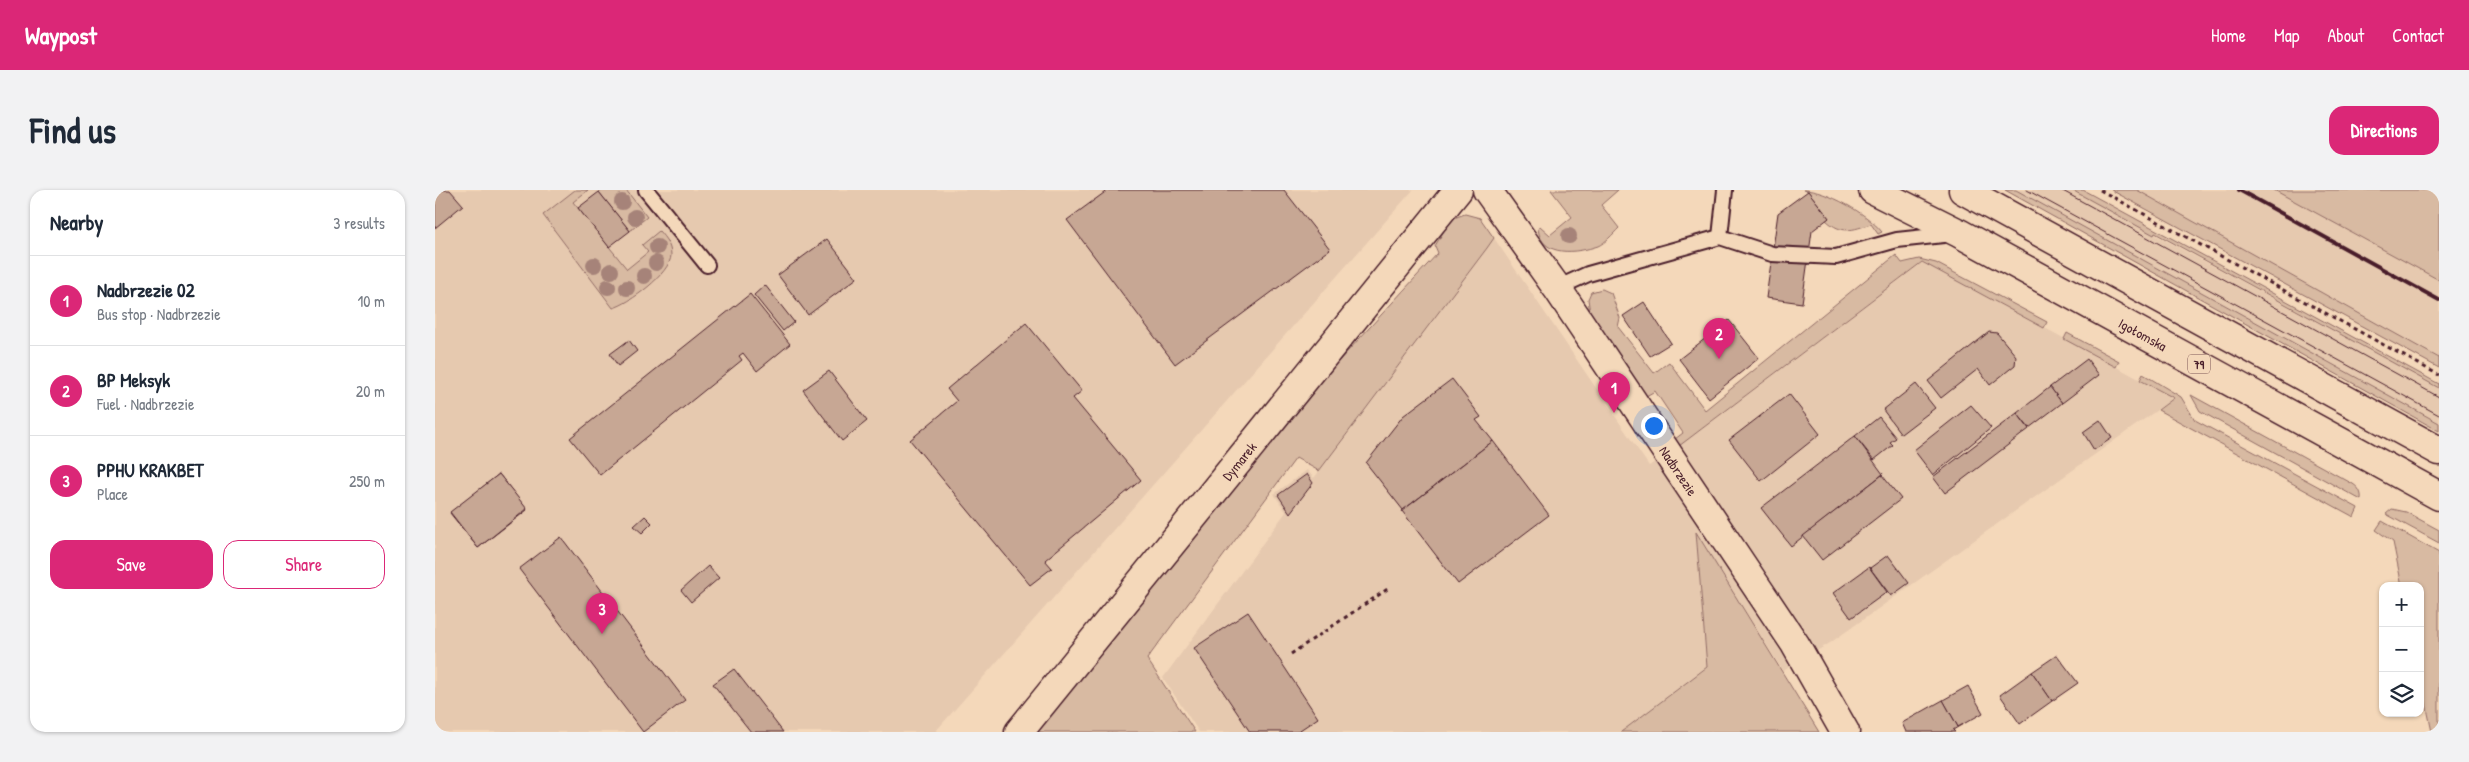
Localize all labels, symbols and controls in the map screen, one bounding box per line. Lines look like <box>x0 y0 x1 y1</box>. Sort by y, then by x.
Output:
text: Waypost <box>25 19 97 51</box>
text: Home <box>2211 23 2246 48</box>
text: Map <box>2274 23 2299 48</box>
text: About <box>2327 23 2364 48</box>
text: Contact <box>2392 23 2444 48</box>
button: Directions <box>2329 106 2439 155</box>
text: Find us <box>30 107 116 154</box>
text: Nearby <box>50 208 103 237</box>
text: 3 results <box>333 212 385 234</box>
text: Nadbrzezie 02 <box>97 277 195 303</box>
text: 1 <box>63 290 69 312</box>
text: 10 m <box>357 290 385 312</box>
text: Bus stop · Nadbrzezie <box>97 303 221 325</box>
street label: Igołomska <box>2115 313 2171 355</box>
pin: 2 <box>1703 318 1735 359</box>
road number: 79 <box>2188 354 2210 373</box>
text: BP Meksyk <box>97 367 170 393</box>
pin: 1 <box>1598 372 1630 413</box>
text: 2 <box>62 380 70 402</box>
text: 20 m <box>356 380 385 402</box>
text: Fuel · Nadbrzezie <box>97 393 194 415</box>
your location <box>1641 413 1667 439</box>
street label: Dymarek <box>1217 437 1260 484</box>
street label: Nadbrzezie <box>1656 442 1703 499</box>
text: PPHU KRAKBET <box>97 457 204 483</box>
text: 3 <box>62 470 70 492</box>
text: 250 m <box>349 470 385 492</box>
text: Place <box>97 483 128 505</box>
button: Save <box>50 540 213 589</box>
button: Share <box>223 540 385 589</box>
map controls <box>2379 582 2424 717</box>
button: + <box>2379 582 2424 627</box>
pin: 3 <box>586 593 618 634</box>
button: − <box>2379 627 2424 672</box>
button: layers <box>2379 672 2424 717</box>

